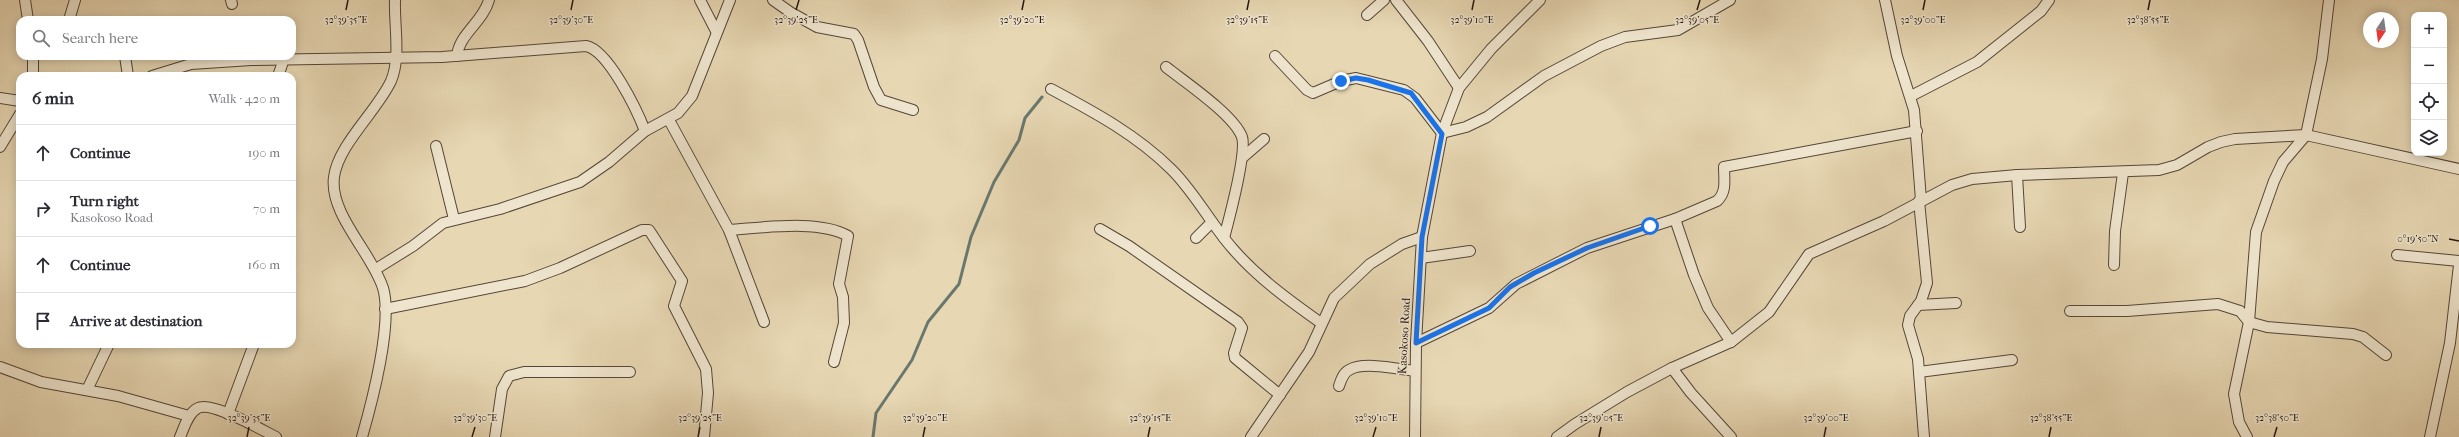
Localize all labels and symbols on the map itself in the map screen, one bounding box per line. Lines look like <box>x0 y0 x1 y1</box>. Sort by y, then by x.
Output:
north arrow <box>2363 12 2399 48</box>
text: 32°39'35"E <box>325 14 367 26</box>
text: 32°39'30"E <box>549 14 593 26</box>
text: 32°39'25"E <box>774 14 818 26</box>
text: 32°39'20"E <box>999 14 1045 26</box>
text: 32°39'15"E <box>1226 14 1268 26</box>
text: 32°39'10"E <box>1450 14 1494 26</box>
text: 32°39'05"E <box>1675 14 1719 26</box>
text: 32°39'00"E <box>1900 14 1946 26</box>
text: 32°38'55"E <box>2127 14 2169 26</box>
route end <box>1332 72 1350 90</box>
route start <box>1641 217 1659 235</box>
text: 0°19'50"N <box>2397 233 2439 245</box>
street label: Kasokoso Road <box>1395 297 1413 375</box>
text: 32°39'35"E <box>228 412 270 424</box>
text: 32°39'30"E <box>453 412 497 424</box>
text: 32°39'25"E <box>678 412 722 424</box>
text: 32°39'20"E <box>902 412 948 424</box>
text: 32°39'15"E <box>1129 412 1171 424</box>
text: 32°39'10"E <box>1354 412 1398 424</box>
text: 32°39'05"E <box>1579 412 1623 424</box>
text: 32°39'00"E <box>1803 412 1849 424</box>
text: 32°38'55"E <box>2030 412 2072 424</box>
text: 32°38'50"E <box>2255 412 2299 424</box>

